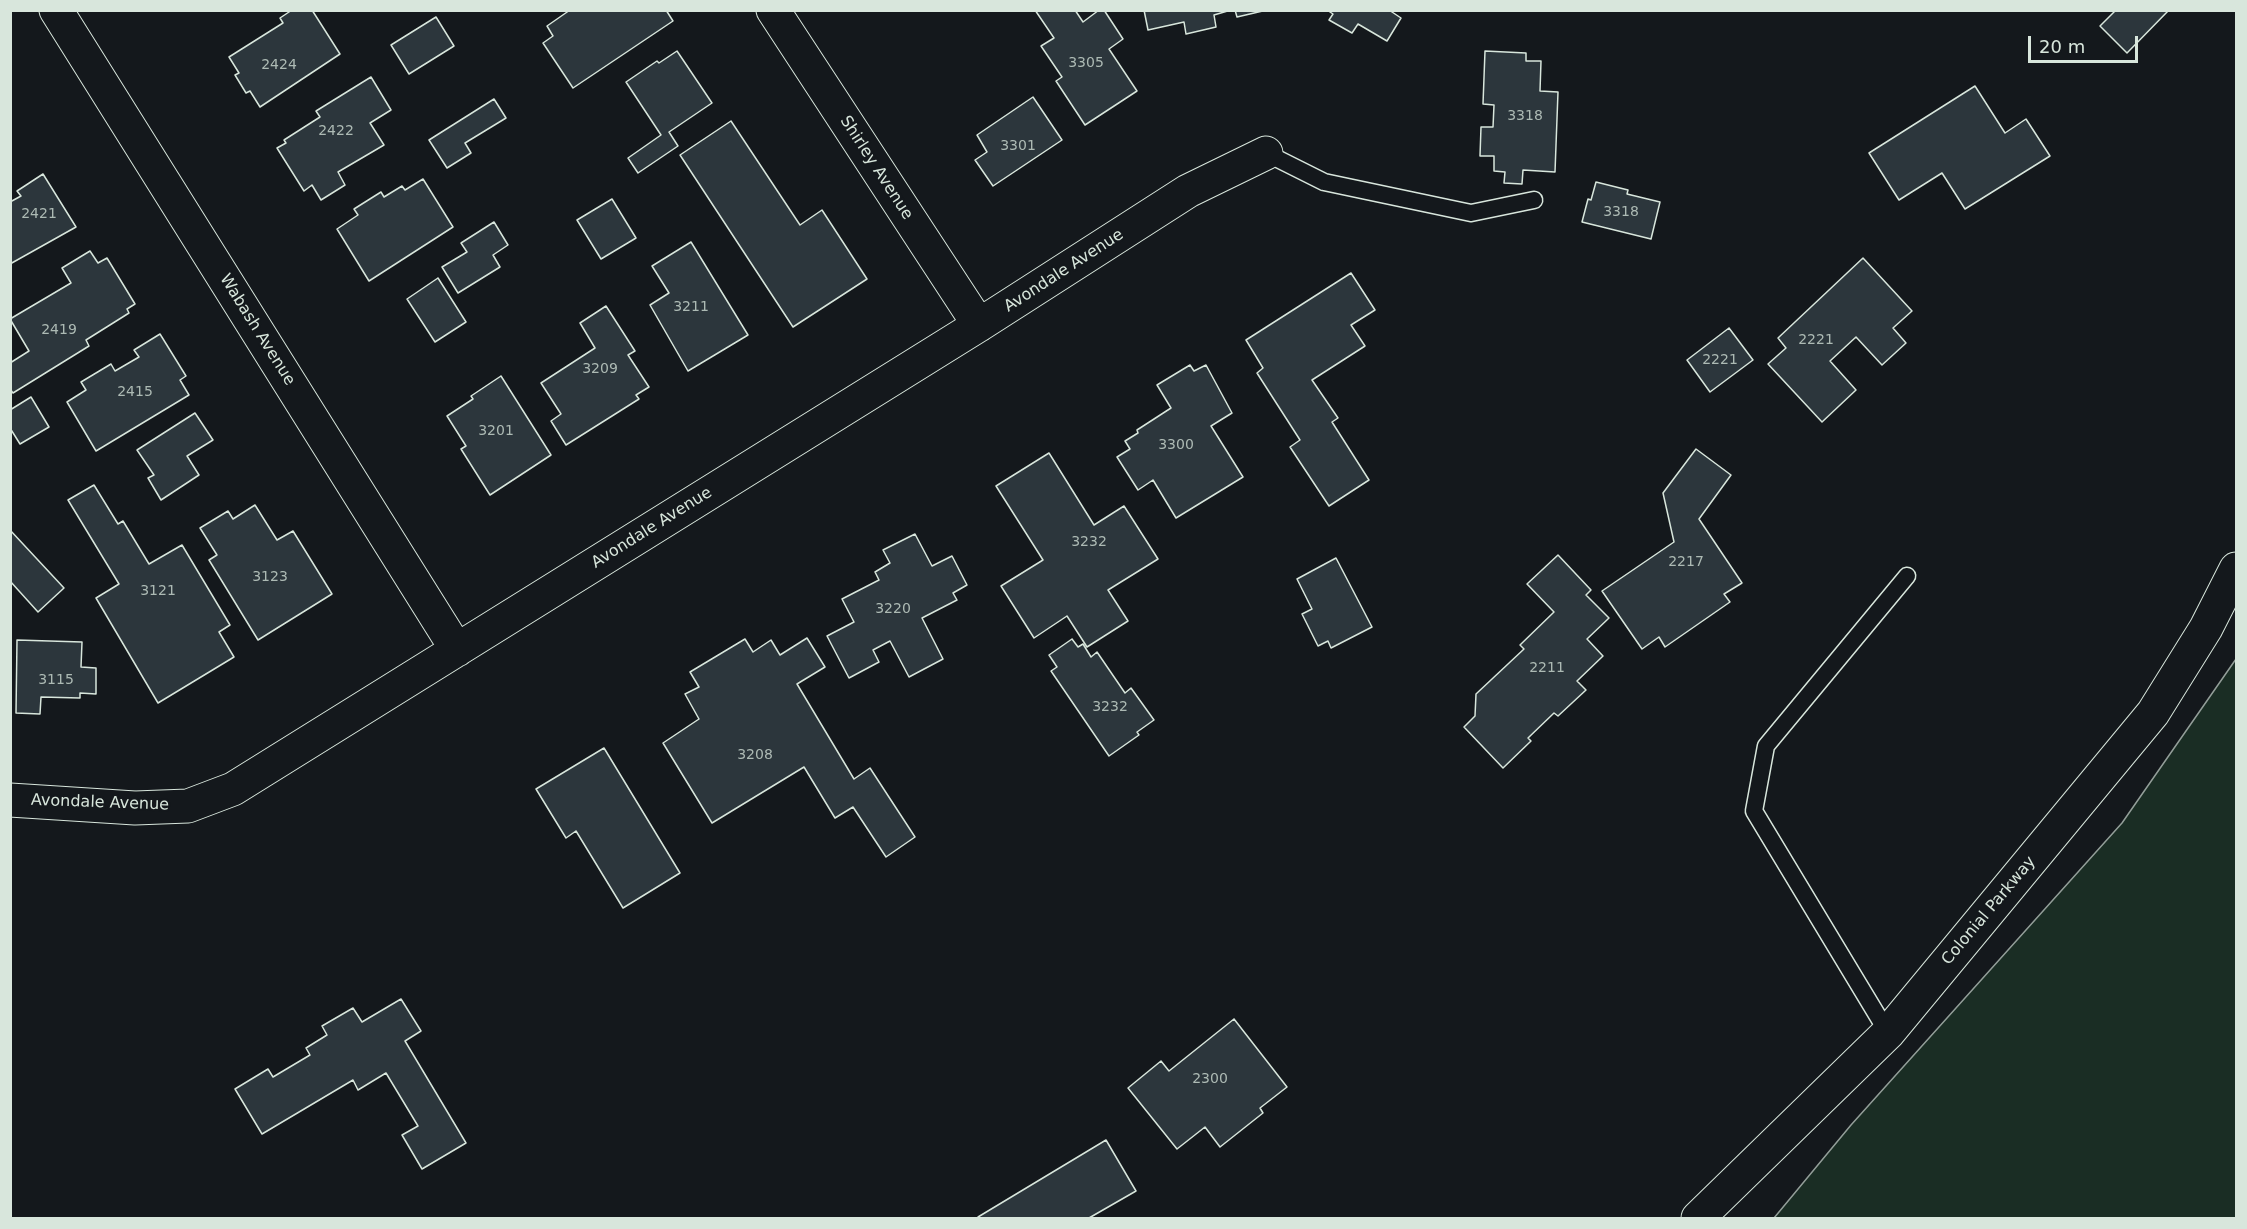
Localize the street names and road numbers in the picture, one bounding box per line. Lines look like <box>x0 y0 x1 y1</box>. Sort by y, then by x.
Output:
street label: Shirley Avenue <box>835 113 917 223</box>
street label: Avondale Avenue <box>1001 225 1127 317</box>
street label: Wabash Avenue <box>215 271 299 389</box>
street label: Avondale Avenue <box>588 483 716 573</box>
street label: Avondale Avenue <box>31 791 169 815</box>
street label: Colonial Parkway <box>1938 853 2040 969</box>

